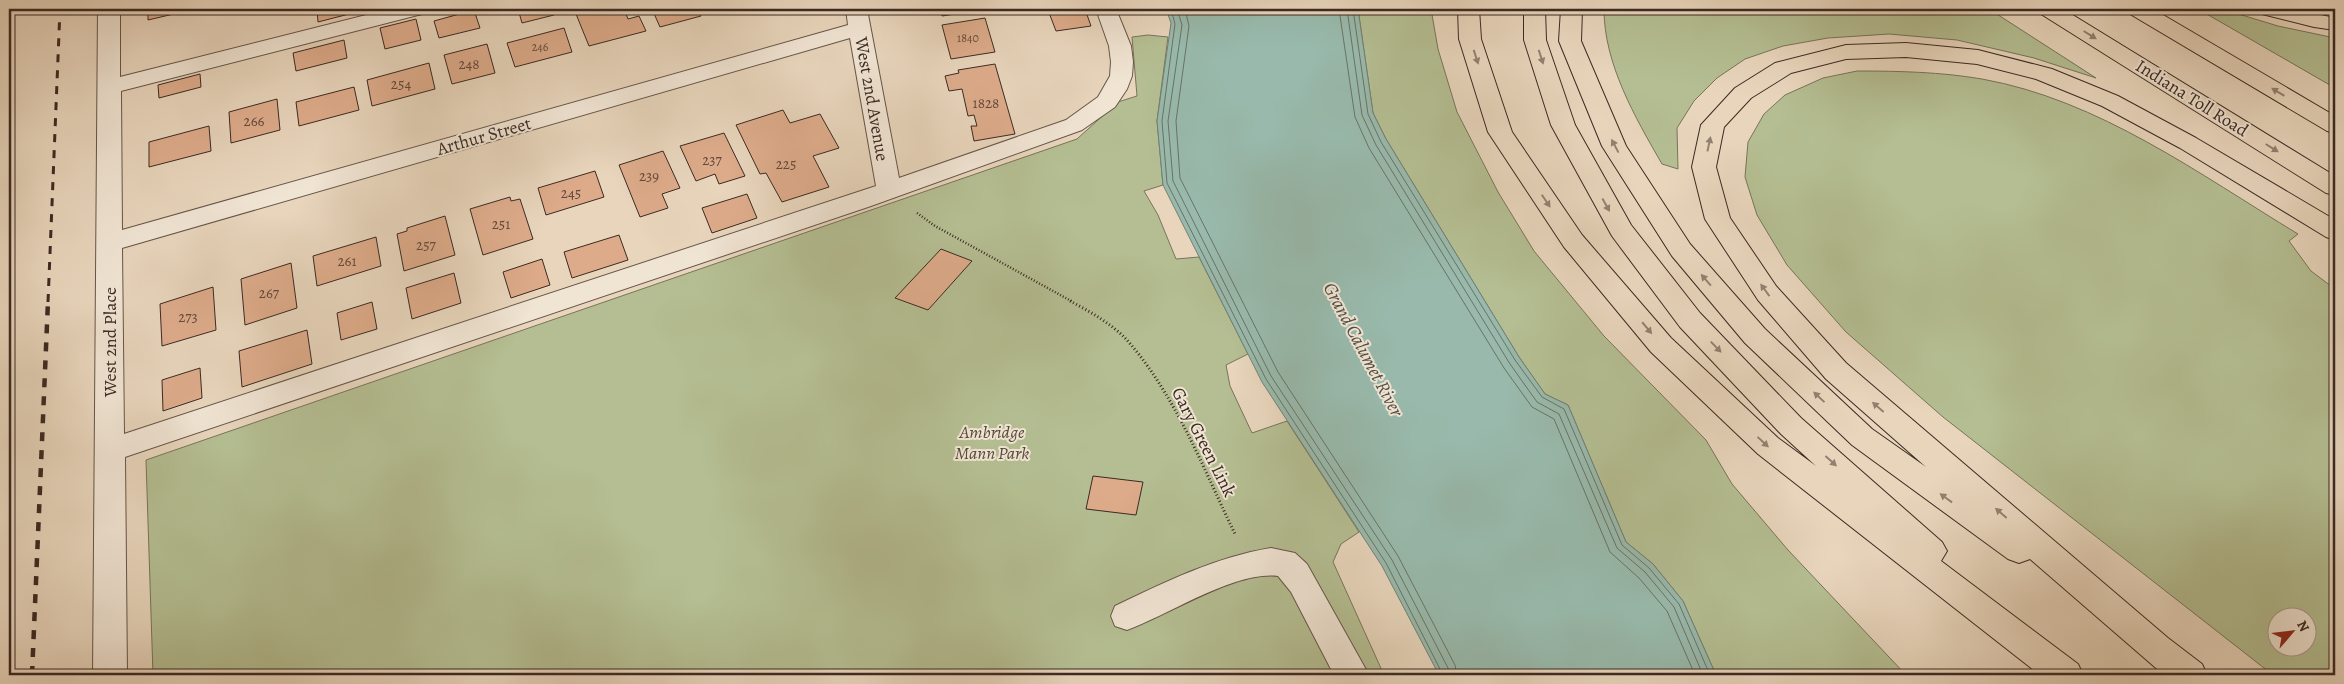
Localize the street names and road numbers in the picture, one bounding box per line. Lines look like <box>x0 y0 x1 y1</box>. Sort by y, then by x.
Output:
street label: West 2nd Avenue <box>849 34 895 163</box>
street label: Indiana Toll Road <box>2131 54 2253 142</box>
street label: Arthur Street <box>433 111 534 161</box>
street label: West 2nd Place <box>98 287 122 398</box>
street label: Gary Green Link <box>1166 383 1242 501</box>

